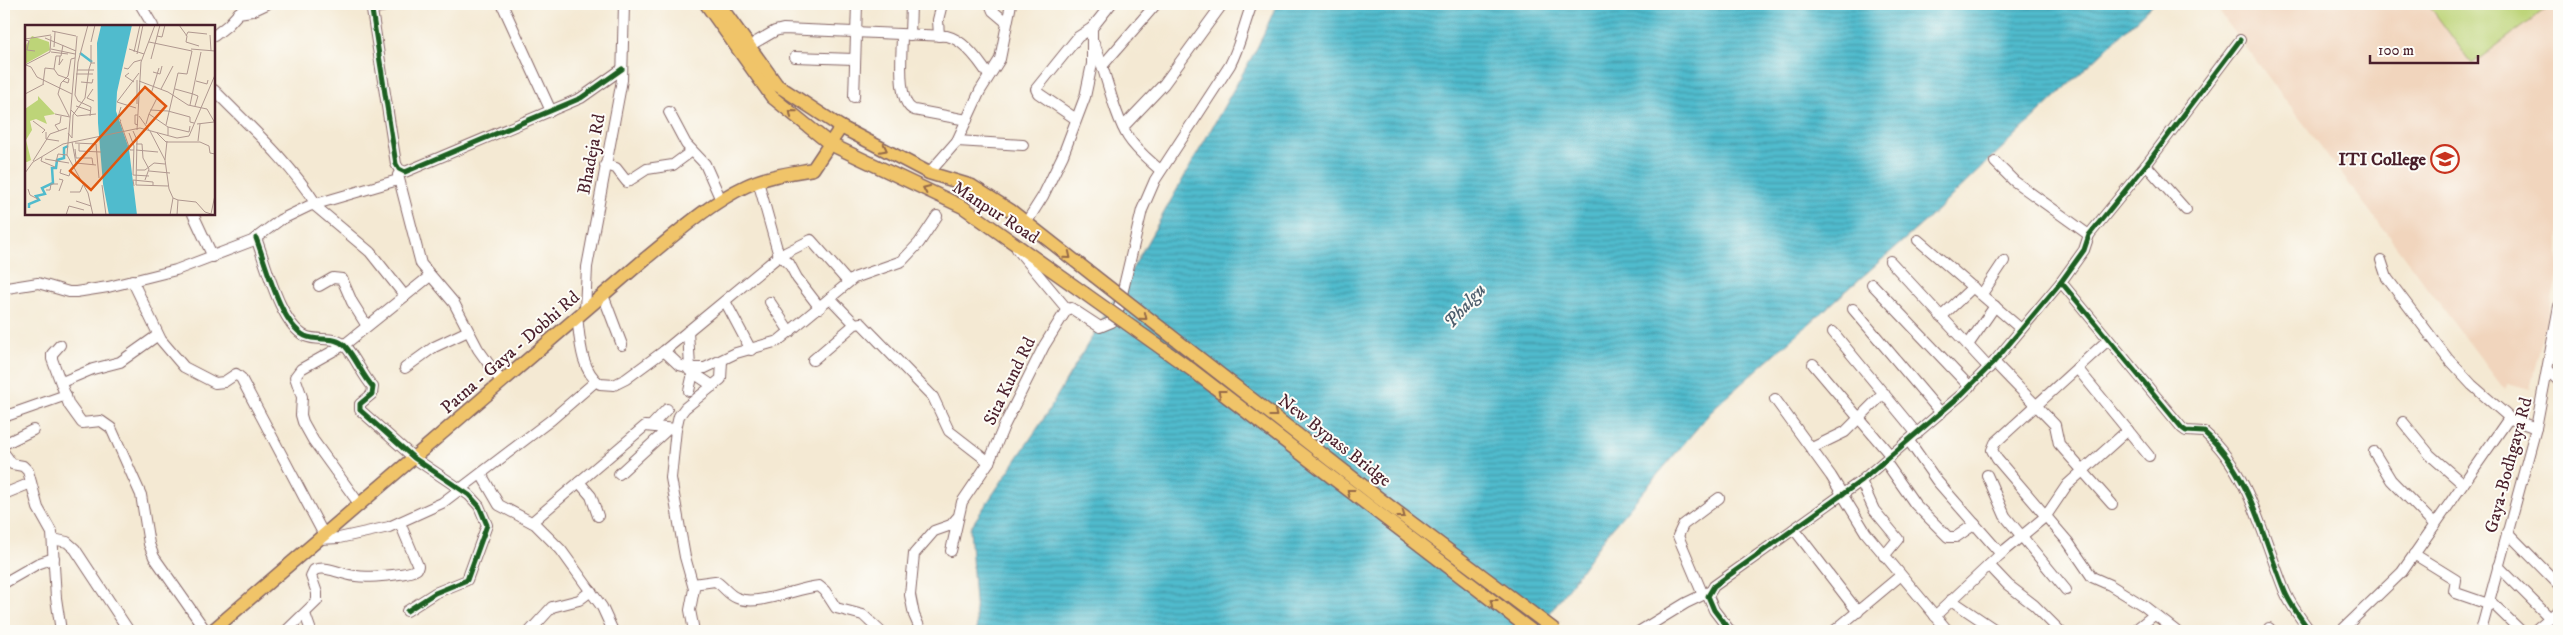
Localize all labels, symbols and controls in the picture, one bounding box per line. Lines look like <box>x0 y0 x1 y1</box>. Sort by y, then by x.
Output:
inset map <box>25 25 215 215</box>
scale bar <box>2370 32 2478 64</box>
text: 100 m <box>2378 41 2414 60</box>
one-way arrow <box>789 111 798 119</box>
street label: Bhadeja Rd <box>573 112 611 196</box>
one-way arrow <box>879 143 888 153</box>
school or university icon: ITI College <box>2430 144 2460 174</box>
place label: ITI College <box>2339 149 2427 171</box>
street label: Manpur Road <box>948 177 1043 249</box>
one-way arrow <box>922 185 931 196</box>
one-way arrow <box>1063 250 1072 259</box>
water label: Phalgu <box>1439 279 1491 333</box>
street label: Patna - Gaya - Dobhi Rd <box>437 286 585 419</box>
one-way arrow <box>1139 311 1148 320</box>
street label: Sita Kund Rd <box>979 334 1041 429</box>
one-way arrow <box>1217 390 1227 399</box>
street label: New Bypass Bridge <box>1273 390 1395 492</box>
street label: Gaya-Bodhgaya Rd <box>2480 395 2538 535</box>
one-way arrow <box>1268 409 1277 417</box>
one-way arrow <box>1346 489 1356 498</box>
one-way arrow <box>1396 509 1406 518</box>
one-way arrow <box>1490 599 1499 607</box>

